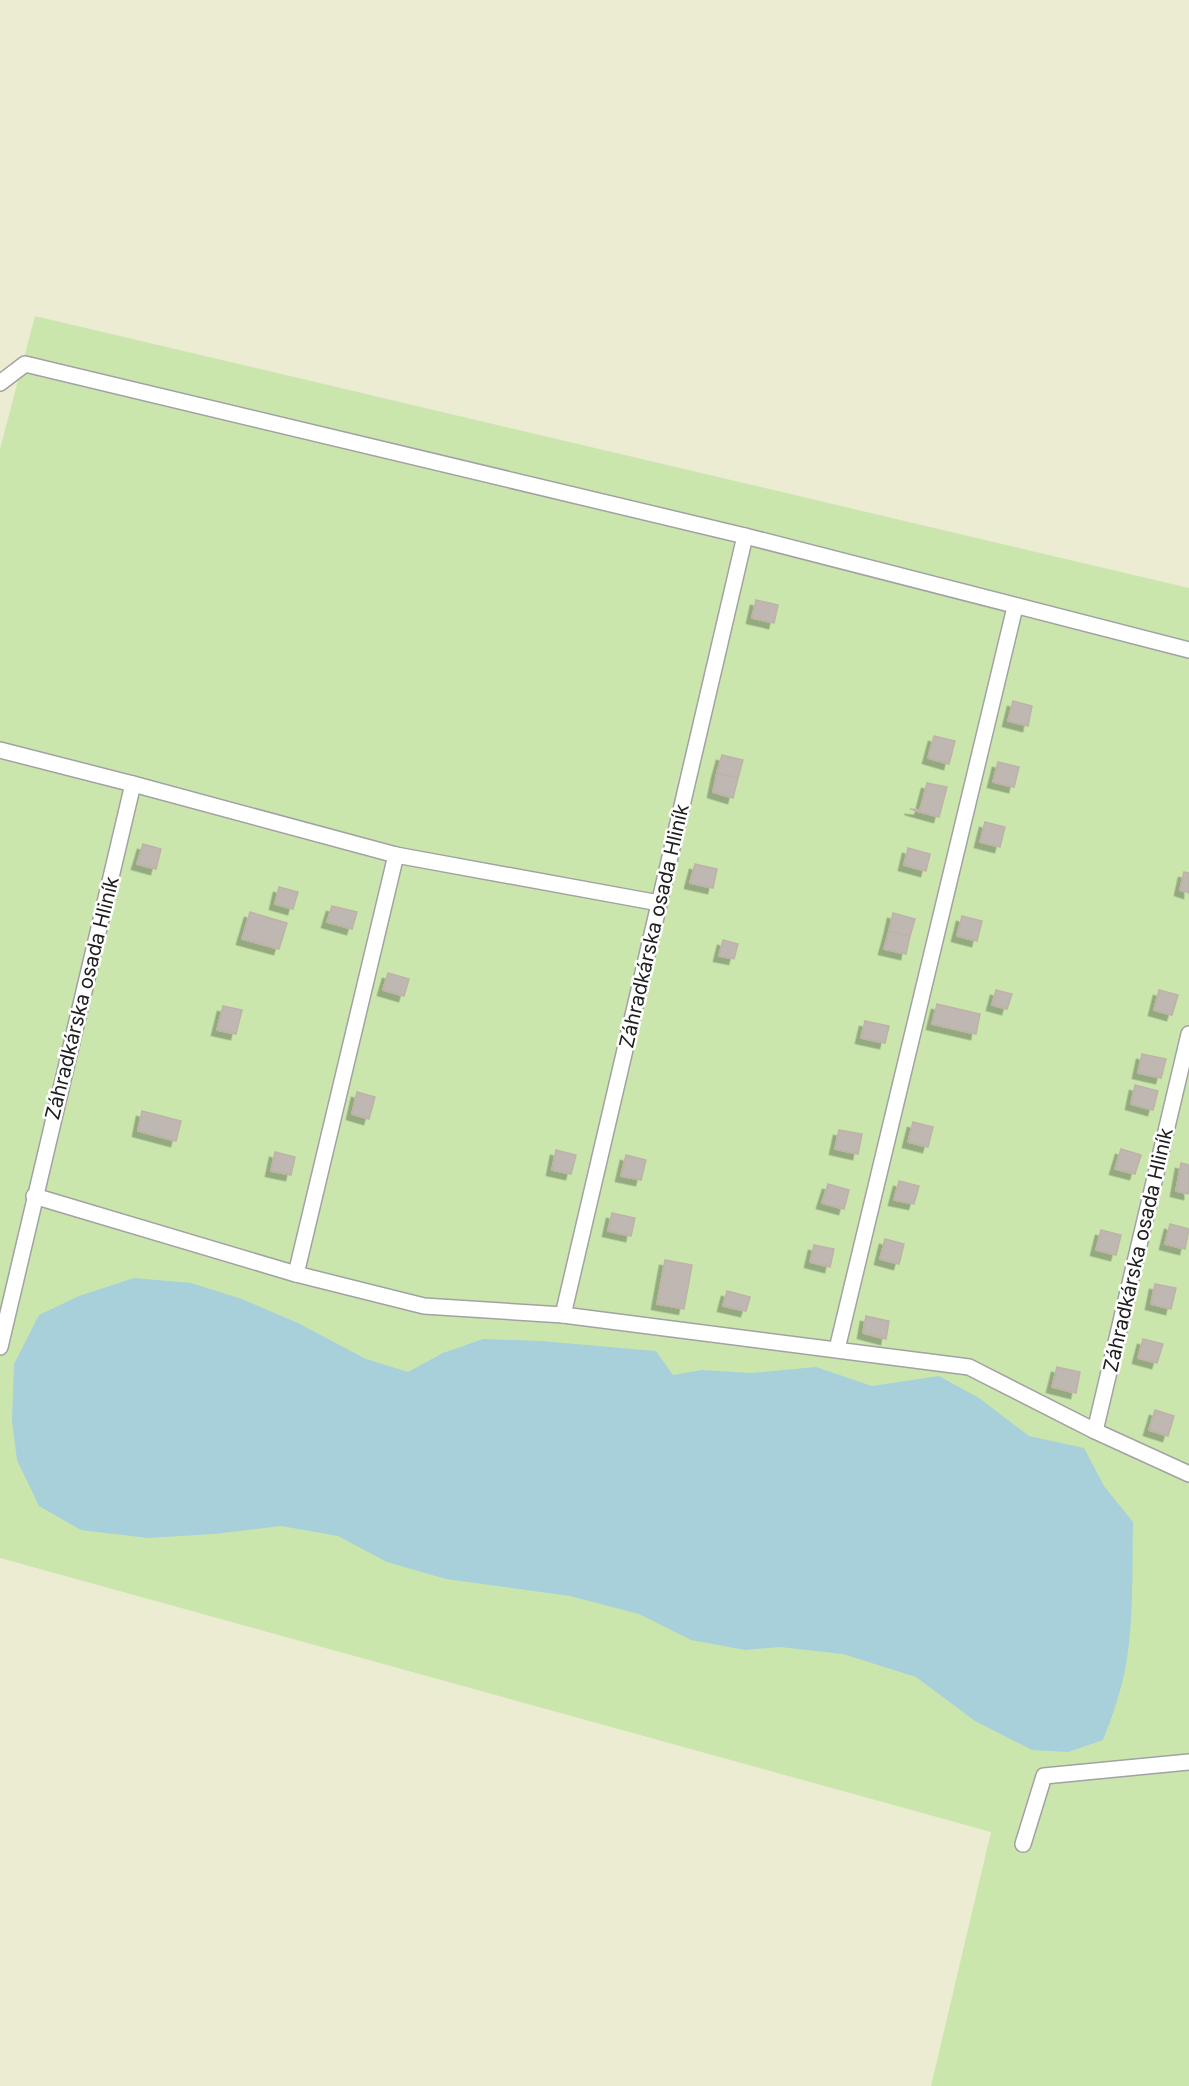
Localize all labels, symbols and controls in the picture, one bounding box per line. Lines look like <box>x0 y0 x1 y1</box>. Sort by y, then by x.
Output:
street label: Záhradkárska osada Hliník <box>614 802 694 1050</box>
street label: Záhradkárska osada Hliník <box>40 874 124 1122</box>
street label: Záhradkárska osada Hliník <box>1098 1126 1178 1374</box>

